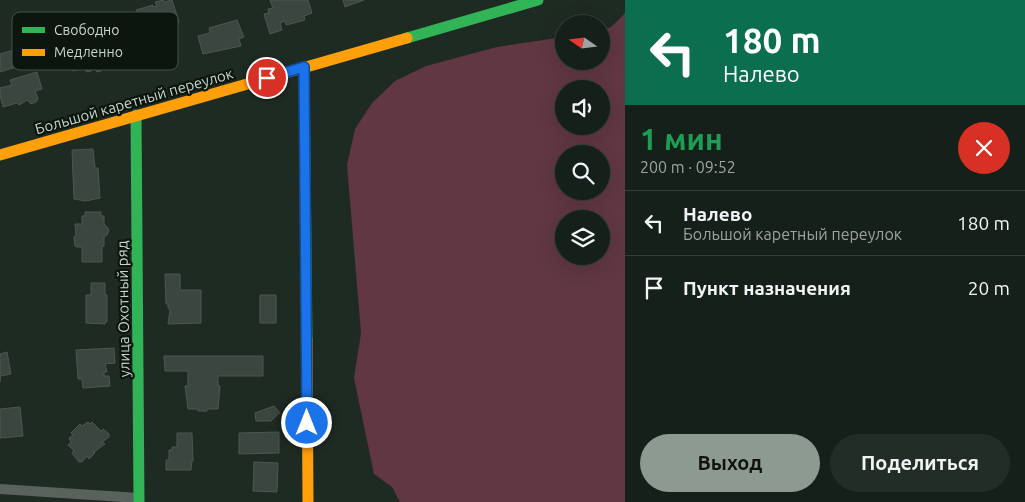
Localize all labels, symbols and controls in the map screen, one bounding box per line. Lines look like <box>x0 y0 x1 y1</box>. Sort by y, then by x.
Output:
legend <box>12 12 178 70</box>
north arrow <box>555 15 610 70</box>
map controls <box>555 15 610 265</box>
icon: left <box>640 20 705 85</box>
text: 180 m <box>723 20 821 60</box>
text: Свободно <box>54 22 119 38</box>
text: Медленно <box>54 44 123 60</box>
pin <box>246 57 288 99</box>
text: Налево <box>723 61 800 86</box>
street label: Большой каретный переулок <box>33 64 235 137</box>
icon: arrive <box>253 64 281 92</box>
button: sound <box>555 80 610 135</box>
text: 1 мин <box>640 122 723 156</box>
button: close <box>958 122 1010 174</box>
button: search <box>555 145 610 200</box>
text: 200 m · 09:52 <box>640 158 736 176</box>
text: Налево <box>683 203 752 225</box>
icon: left <box>640 209 668 237</box>
button: layers <box>555 210 610 265</box>
text: 180 m <box>957 212 1010 234</box>
text: Большой каретный переулок <box>683 225 902 243</box>
street label: улица Охотный ряд <box>113 240 133 378</box>
icon: arrive <box>640 274 668 302</box>
text: Пункт назначения <box>683 277 851 299</box>
text: 20 m <box>968 277 1010 299</box>
position arrow <box>280 396 332 448</box>
button: Выход <box>640 434 820 492</box>
button: Поделиться <box>830 434 1010 492</box>

